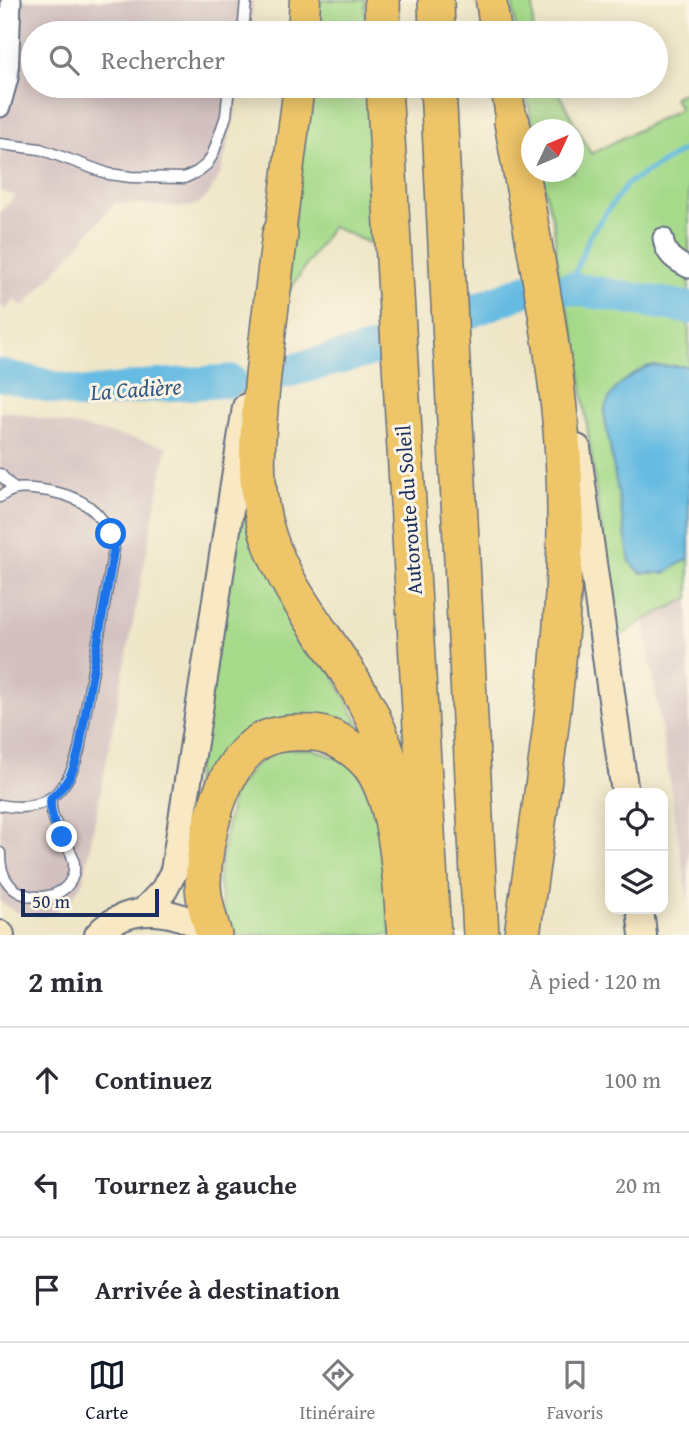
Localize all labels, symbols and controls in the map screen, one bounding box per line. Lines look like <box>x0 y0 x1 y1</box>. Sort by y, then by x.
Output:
search box <box>21 21 668 98</box>
text: Rechercher <box>101 40 225 79</box>
icon: search <box>45 41 83 79</box>
north arrow <box>521 119 584 182</box>
water label: La Cadière <box>88 369 183 408</box>
street label: Autoroute du Soleil <box>387 424 430 596</box>
route start <box>95 518 126 549</box>
map controls <box>605 788 668 914</box>
button: locate <box>605 788 668 851</box>
route end <box>46 821 77 852</box>
button: layers <box>605 851 668 914</box>
scale bar <box>21 886 159 918</box>
text: 50 m <box>32 887 70 915</box>
text: 2 min <box>28 959 103 1003</box>
text: À pied · 120 m <box>529 964 661 997</box>
text: Continuez <box>95 1060 212 1099</box>
icon: ahead <box>28 1061 66 1099</box>
text: 100 m <box>604 1063 661 1096</box>
text: Tournez à gauche <box>95 1165 297 1204</box>
icon: left <box>28 1166 66 1204</box>
text: 20 m <box>615 1168 661 1201</box>
text: Arrivée à destination <box>95 1270 340 1309</box>
icon: arrive <box>28 1271 66 1309</box>
tab: Carte <box>86 1356 128 1426</box>
tab: Itinéraire <box>300 1356 375 1426</box>
tab: Favoris <box>547 1356 603 1426</box>

